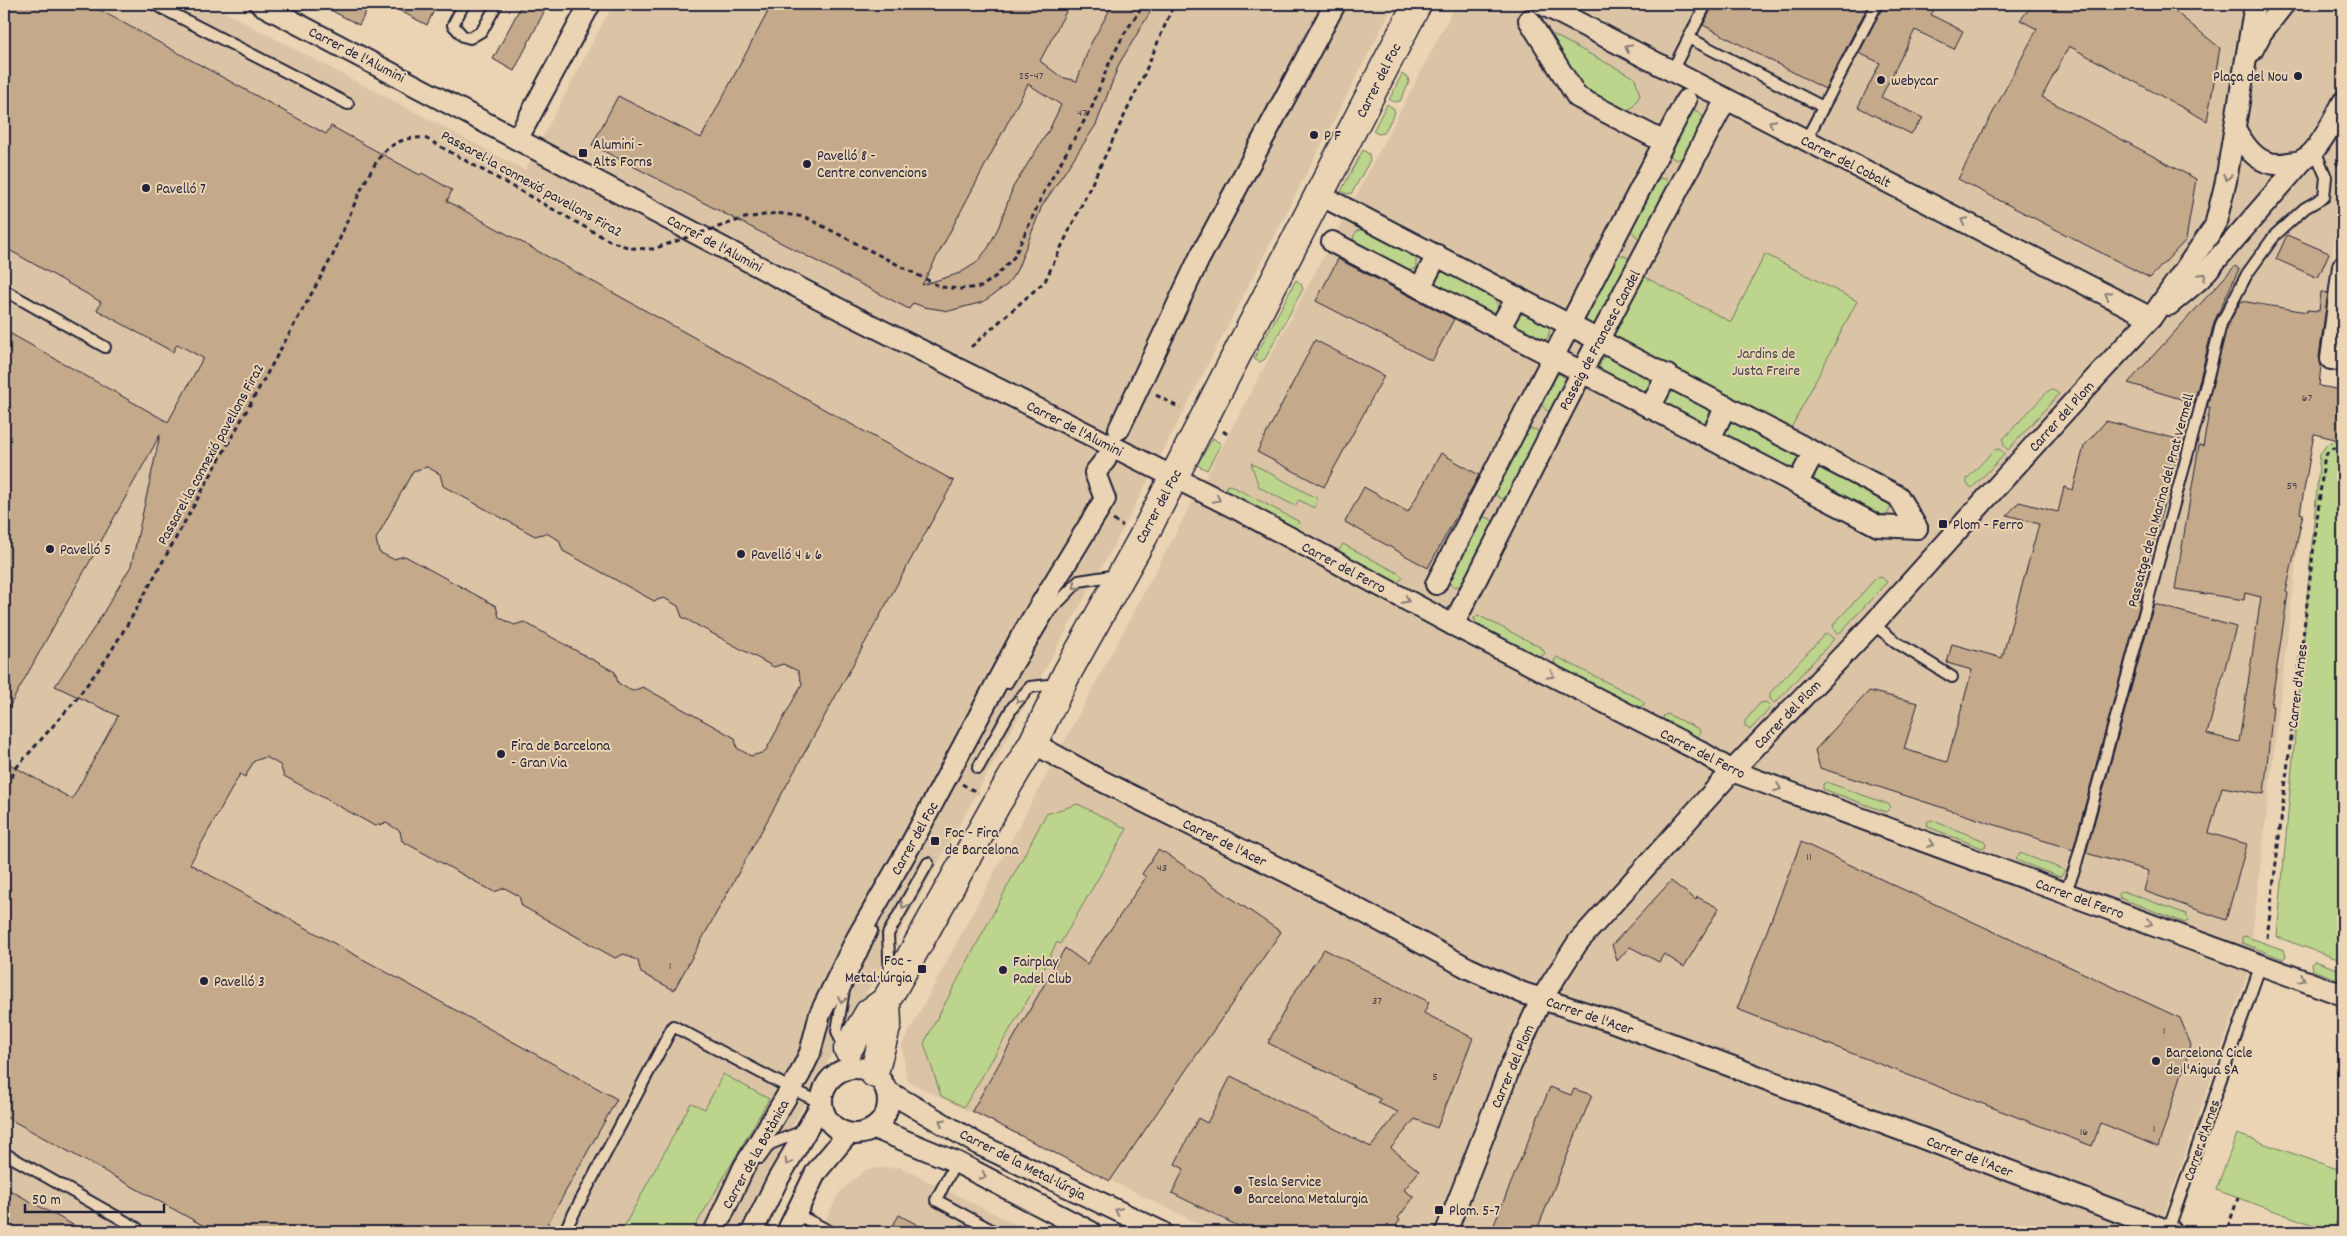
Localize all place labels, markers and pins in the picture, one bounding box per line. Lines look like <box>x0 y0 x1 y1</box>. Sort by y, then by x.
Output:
place label: Plaça del Nou <box>2213 67 2288 89</box>
marker: Plaça del Nou <box>2292 70 2304 82</box>
place label: webycar <box>1891 71 1939 93</box>
marker: webycar <box>1875 74 1887 86</box>
place label: P F <box>1324 126 1341 148</box>
marker: P F <box>1308 129 1320 141</box>
place label: Alumini - Alts Forns <box>593 135 652 174</box>
place label: Pavelló 8 - Centre convencions <box>817 146 927 185</box>
marker: Alumini - Alts Forns <box>577 147 589 159</box>
marker: Pavelló 8 - Centre convencions <box>801 158 813 170</box>
place label: Pavelló 7 <box>156 179 206 201</box>
marker: Pavelló 7 <box>140 182 152 194</box>
place label: Plom - Ferro <box>1953 515 2024 537</box>
marker: Plom - Ferro <box>1937 518 1949 530</box>
place label: Pavelló 5 <box>60 540 111 562</box>
marker: Pavelló 5 <box>44 543 56 555</box>
place label: Pavelló 4 & 6 <box>751 545 822 567</box>
marker: Pavelló 4 & 6 <box>735 548 747 560</box>
place label: Fira de Barcelona - Gran Via <box>511 736 611 775</box>
marker: Fira de Barcelona - Gran Via <box>495 748 507 760</box>
place label: Foc - Fira de Barcelona <box>945 823 1020 862</box>
marker: Foc - Fira de Barcelona <box>929 835 941 847</box>
place label: Foc - Metal·lúrgia <box>845 951 913 990</box>
place label: Fairplay Padel Club <box>1013 952 1071 991</box>
marker: Foc - Metal·lúrgia <box>916 963 928 975</box>
marker: Fairplay Padel Club <box>997 964 1009 976</box>
place label: Pavelló 3 <box>214 972 265 994</box>
marker: Pavelló 3 <box>198 975 210 987</box>
place label: Barcelona Cicle de l'Aigua SA <box>2166 1043 2253 1082</box>
marker: Barcelona Cicle de l'Aigua SA <box>2150 1055 2162 1067</box>
place label: Tesla Service Barcelona Metalurgia <box>1248 1172 1369 1211</box>
marker: Tesla Service Barcelona Metalurgia <box>1232 1184 1244 1196</box>
place label: Plom. 5-7 <box>1449 1201 1500 1223</box>
marker: Plom. 5-7 <box>1433 1204 1445 1216</box>

